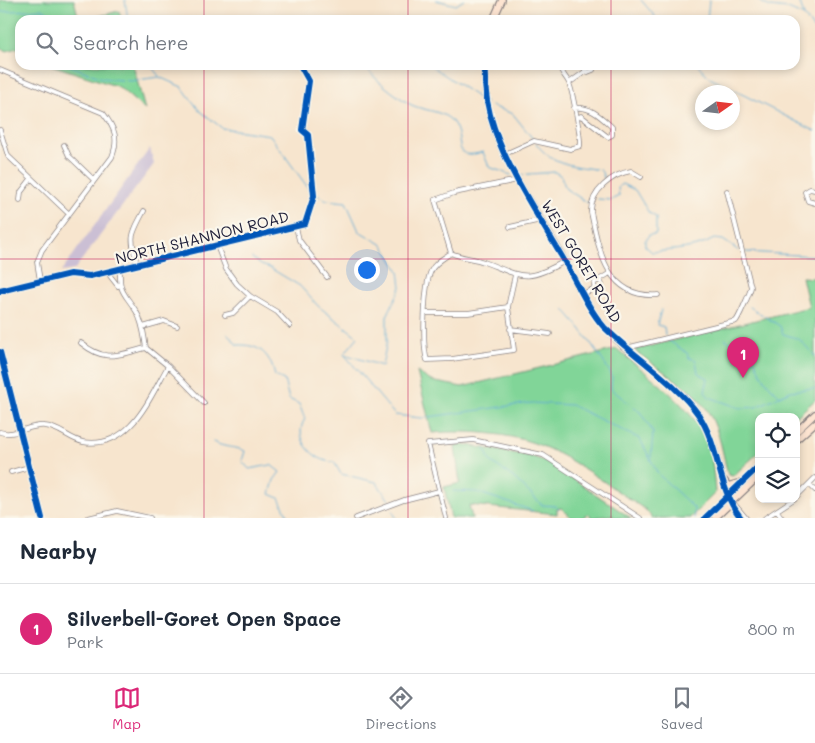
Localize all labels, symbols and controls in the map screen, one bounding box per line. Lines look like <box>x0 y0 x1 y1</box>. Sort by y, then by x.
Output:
search box <box>15 15 800 70</box>
icon: search <box>33 29 61 57</box>
text: Search here <box>73 30 189 55</box>
north arrow <box>695 85 740 130</box>
street label: WEST GORET ROAD <box>537 196 627 326</box>
street label: NORTH SHANNON ROAD <box>113 206 291 268</box>
your location <box>354 257 380 283</box>
pin: 1 <box>727 337 759 378</box>
map controls <box>755 413 800 503</box>
button: locate <box>755 413 800 458</box>
button: layers <box>755 458 800 503</box>
text: Nearby <box>20 537 97 564</box>
text: Silverbell-Goret Open Space <box>67 606 341 631</box>
text: 1 <box>32 618 40 639</box>
text: 800 m <box>748 618 795 639</box>
text: Park <box>67 631 103 652</box>
tab: Map <box>112 684 141 733</box>
tab: Directions <box>365 684 437 733</box>
tab: Saved <box>661 684 703 733</box>

